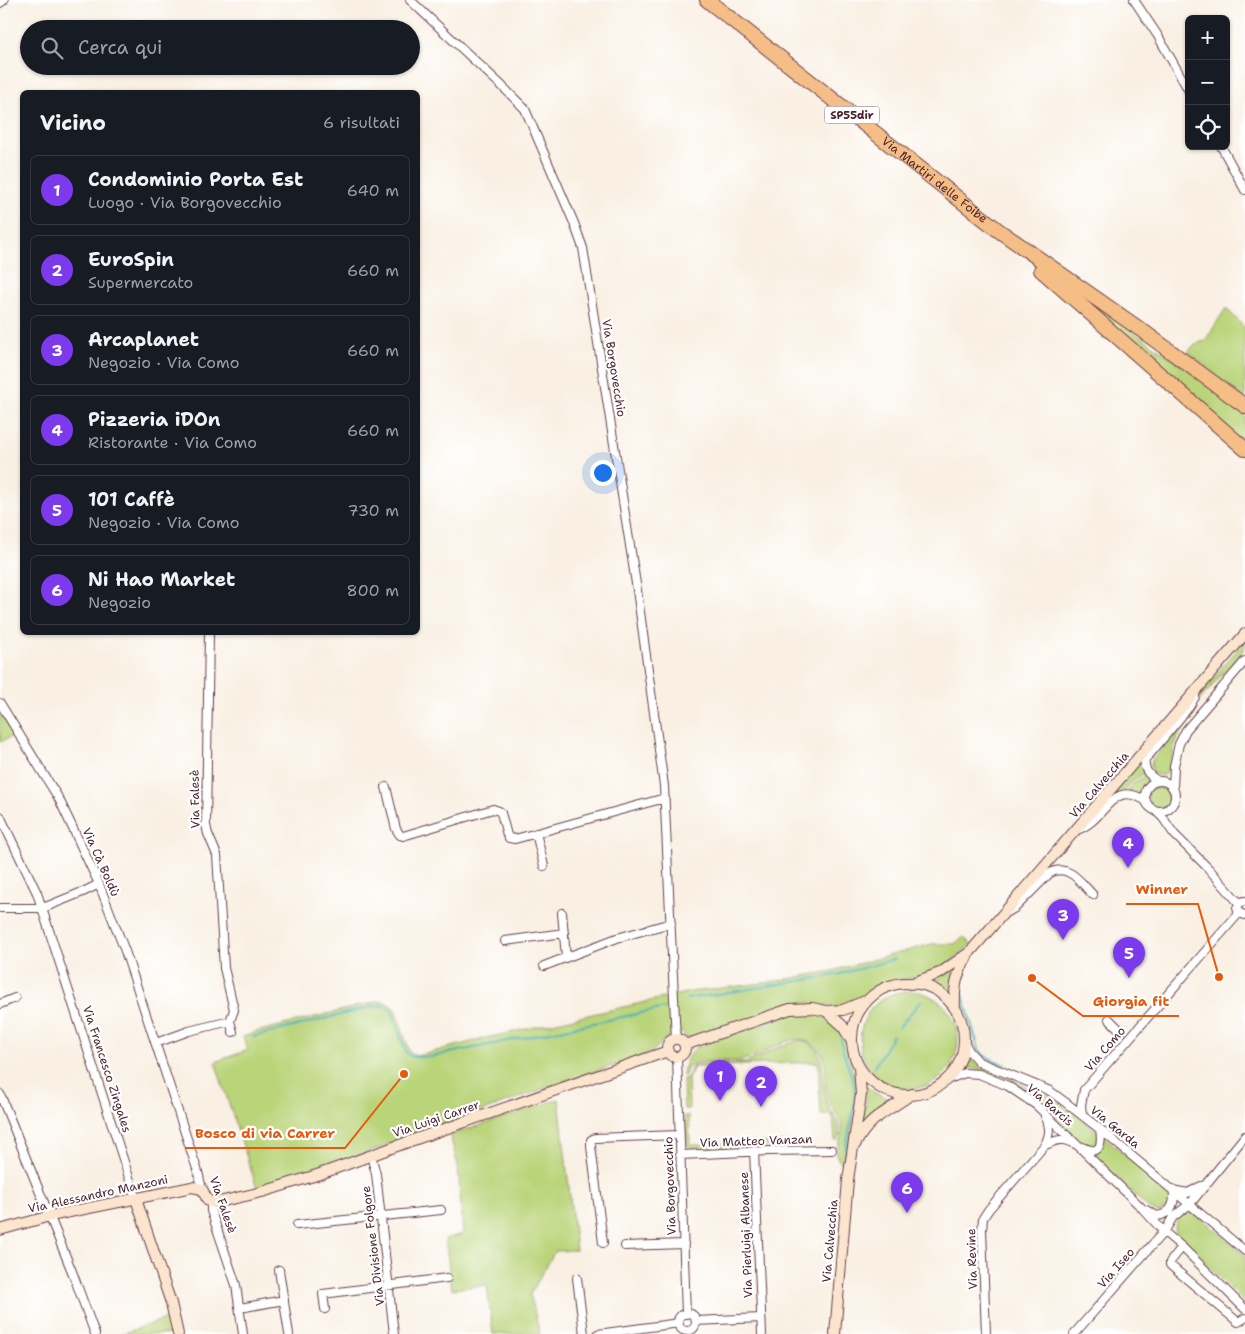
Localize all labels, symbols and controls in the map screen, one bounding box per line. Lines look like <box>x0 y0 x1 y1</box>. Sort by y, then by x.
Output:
map controls <box>1185 15 1230 150</box>
button: + <box>1185 15 1230 60</box>
search box <box>20 20 420 75</box>
icon: search <box>38 34 66 62</box>
text: Cerca qui <box>78 35 162 60</box>
button: − <box>1185 60 1230 105</box>
button: locate <box>1185 105 1230 150</box>
road number: SP55dir <box>824 106 880 124</box>
text: Vicino <box>40 109 106 137</box>
text: 6 risultati <box>323 112 400 133</box>
street label: Via Martiri delle Foibe <box>878 133 991 227</box>
text: Condominio Porta Est <box>88 167 303 192</box>
text: 1 <box>53 180 61 201</box>
text: 640 m <box>347 180 399 201</box>
text: Luogo · Via Borgovecchio <box>88 192 282 213</box>
text: EuroSpin <box>88 247 174 272</box>
text: 2 <box>51 260 63 281</box>
text: 660 m <box>347 260 399 281</box>
text: Supermercato <box>88 272 193 293</box>
street label: Via Borgovecchio <box>598 318 630 418</box>
text: Arcaplanet <box>88 327 199 352</box>
text: 3 <box>51 340 63 361</box>
text: 660 m <box>347 340 399 361</box>
text: Negozio · Via Como <box>88 352 239 373</box>
text: Pizzeria iDOn <box>88 407 220 432</box>
text: 4 <box>51 420 63 441</box>
text: 660 m <box>347 420 399 441</box>
text: Ristorante · Via Como <box>88 432 257 453</box>
your location <box>590 460 616 486</box>
text: 101 Caffè <box>88 487 175 512</box>
text: 5 <box>52 500 62 521</box>
text: 730 m <box>348 500 399 521</box>
text: Negozio · Via Como <box>88 512 239 533</box>
text: Ni Hao Market <box>88 567 235 592</box>
text: 6 <box>51 580 63 601</box>
text: 800 m <box>347 580 399 601</box>
text: Negozio <box>88 592 151 613</box>
street label: Via Calvecchia <box>1066 748 1133 822</box>
street label: Via Falesè <box>186 769 204 829</box>
street label: Via Cà Boldù <box>79 825 123 899</box>
pin: 4 <box>1112 827 1144 868</box>
callout: Winner <box>1126 875 1198 904</box>
text: Winner <box>1136 880 1189 898</box>
pin: 3 <box>1047 899 1079 940</box>
pin: 5 <box>1113 937 1145 978</box>
callout: Giorgia fit <box>1083 987 1179 1016</box>
text: Giorgia fit <box>1093 992 1169 1010</box>
street label: Via Francesco Zingales <box>79 1003 135 1135</box>
street label: Via Como <box>1081 1023 1129 1075</box>
pin: 1 <box>704 1060 736 1101</box>
pin: 2 <box>745 1066 777 1107</box>
street label: Via Barcis <box>1023 1080 1077 1130</box>
street label: Via Luigi Carrer <box>390 1097 482 1141</box>
street label: Via Garda <box>1087 1102 1144 1152</box>
callout: Bosco di via Carrer <box>185 1119 345 1148</box>
text: Bosco di via Carrer <box>195 1124 335 1142</box>
street label: Via Matteo Vanzan <box>699 1131 813 1151</box>
street label: Via Borgovecchio <box>660 1136 680 1236</box>
street label: Via Alessandro Manzoni <box>27 1171 169 1217</box>
street label: Via Pierluigi Albanese <box>736 1171 756 1298</box>
pin: 6 <box>891 1172 923 1213</box>
street label: Via Falesè <box>206 1174 240 1236</box>
street label: Via Divisione Folgore <box>358 1185 388 1307</box>
street label: Via Calvecchia <box>818 1198 842 1283</box>
street label: Via Revine <box>963 1228 981 1290</box>
street label: Via Iseo <box>1094 1244 1138 1292</box>

